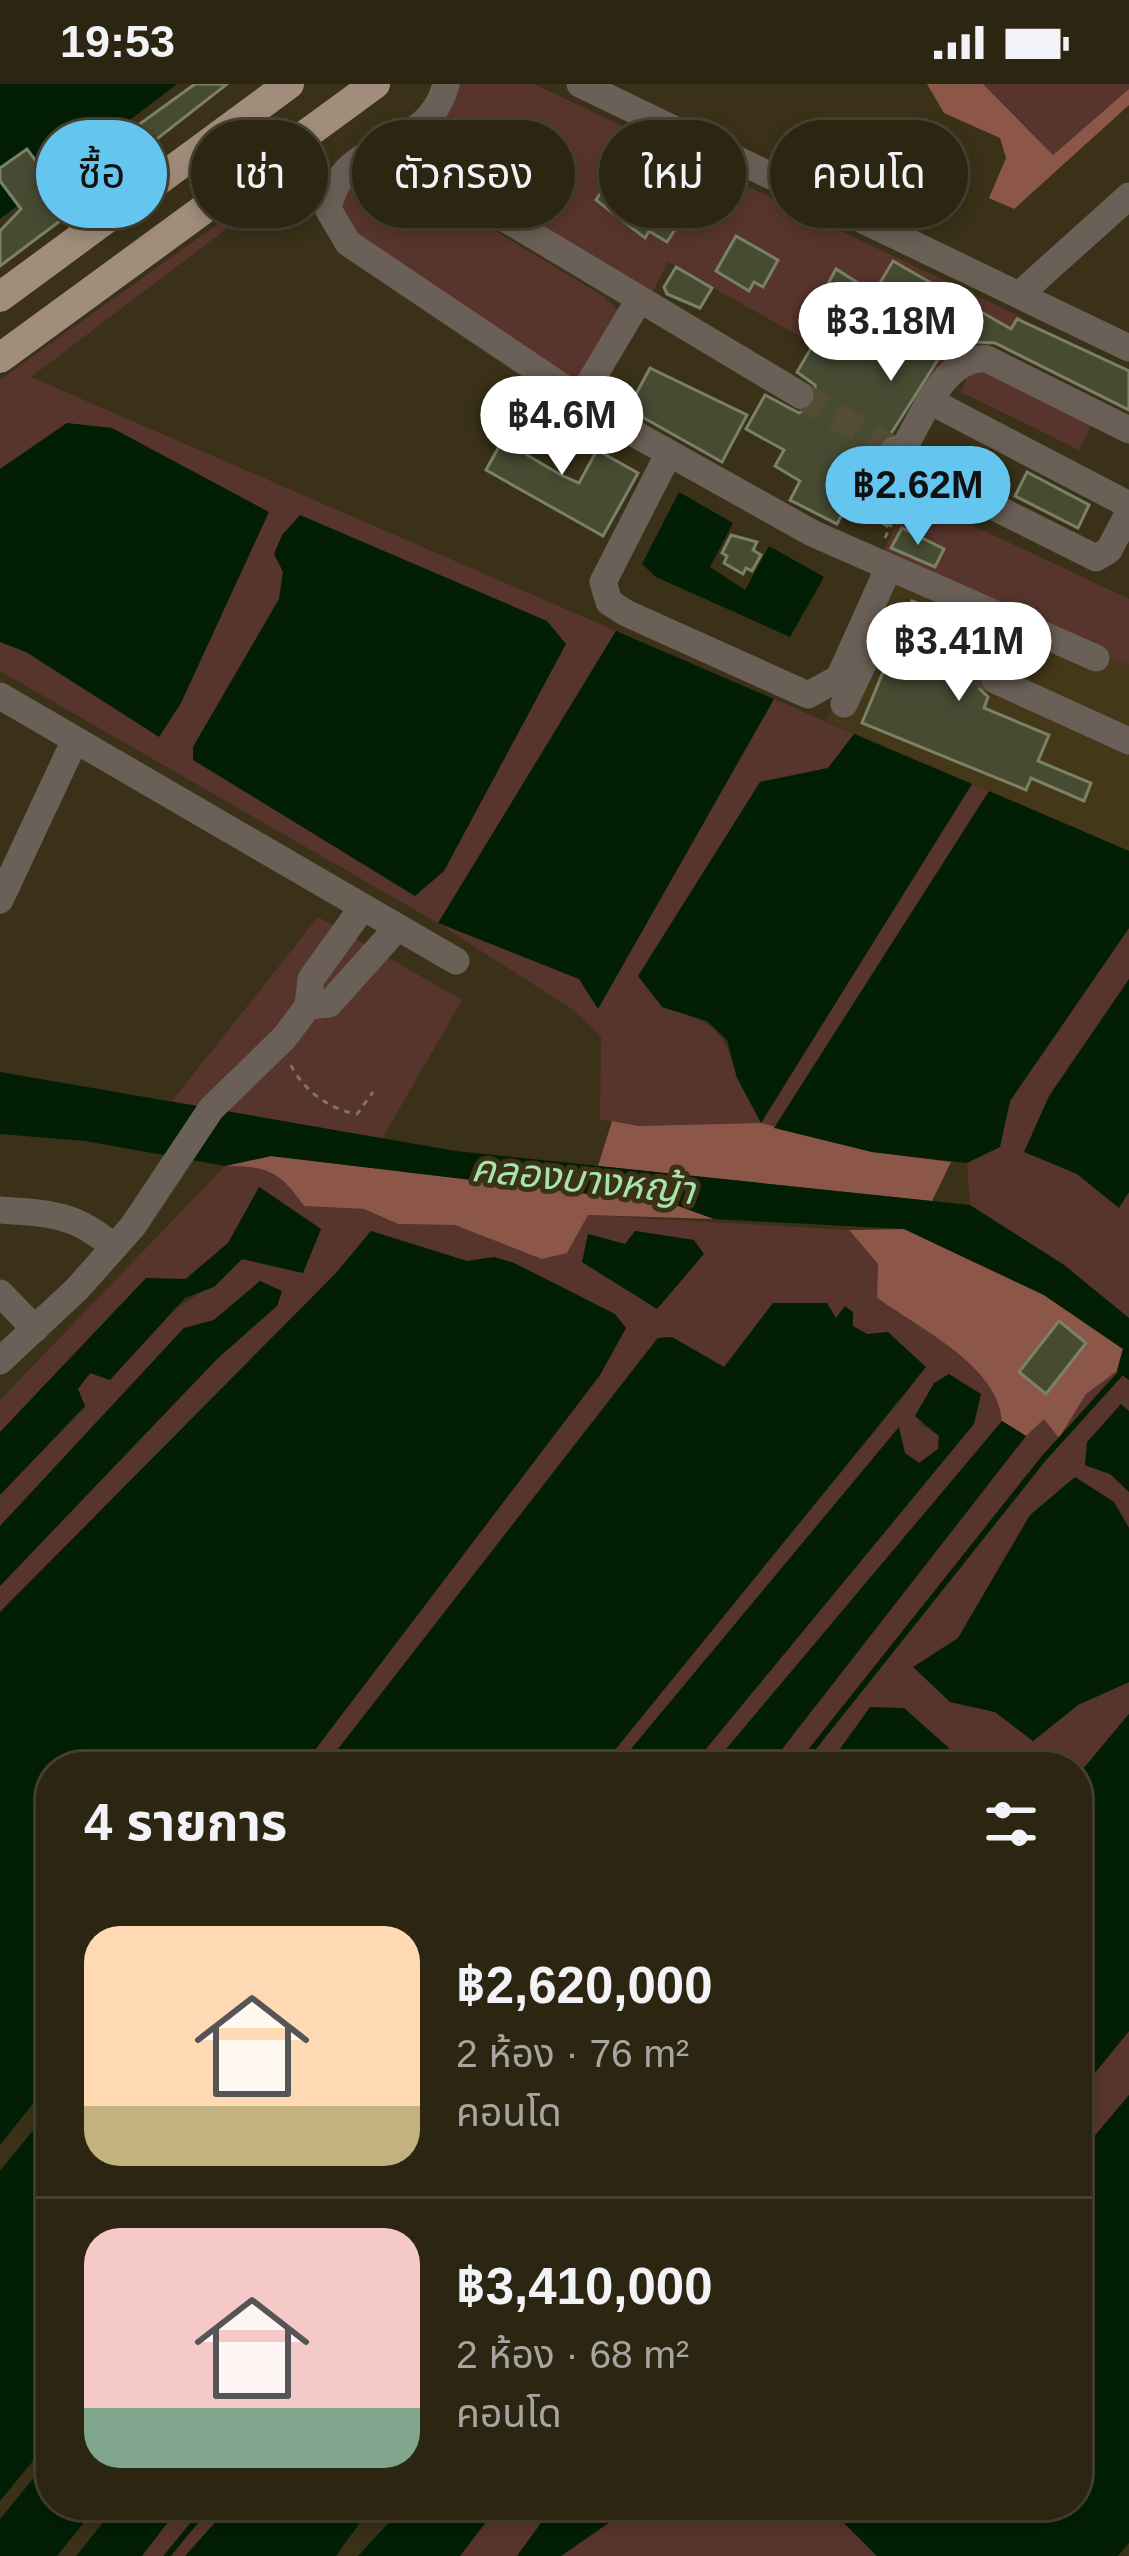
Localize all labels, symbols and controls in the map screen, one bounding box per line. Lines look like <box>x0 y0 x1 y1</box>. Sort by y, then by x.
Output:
text: 19:53 <box>60 16 175 67</box>
chip: ซื้อ <box>36 120 167 228</box>
chip: เช่า <box>191 120 328 228</box>
chip: ตัวกรอง <box>352 120 575 228</box>
chip: ใหม่ <box>599 120 746 228</box>
chip: คอนโด <box>770 120 968 228</box>
pin: ฿3.18M <box>793 282 989 384</box>
text: ฿3.18M <box>825 299 957 342</box>
pin: ฿4.6M <box>478 376 646 478</box>
text: ฿4.6M <box>507 393 617 436</box>
pin: ฿2.62M <box>820 446 1016 548</box>
text: ฿2.62M <box>852 463 984 506</box>
pin: ฿3.41M <box>861 602 1057 704</box>
text: ฿3.41M <box>893 619 1025 662</box>
water label: คลองบางหญ้า <box>469 1146 699 1212</box>
icon: filters <box>978 1791 1044 1857</box>
text: 4 รายการ <box>84 1794 287 1851</box>
text: ฿2,620,000 <box>456 1957 713 2014</box>
icon: home <box>180 1974 324 2118</box>
text: 2 ห้อง · 76 m² <box>456 2032 689 2075</box>
text: คอนโด <box>456 2091 562 2134</box>
text: ฿3,410,000 <box>456 2258 713 2315</box>
icon: home <box>180 2276 324 2420</box>
text: 2 ห้อง · 68 m² <box>456 2333 689 2376</box>
text: คอนโด <box>456 2392 562 2435</box>

